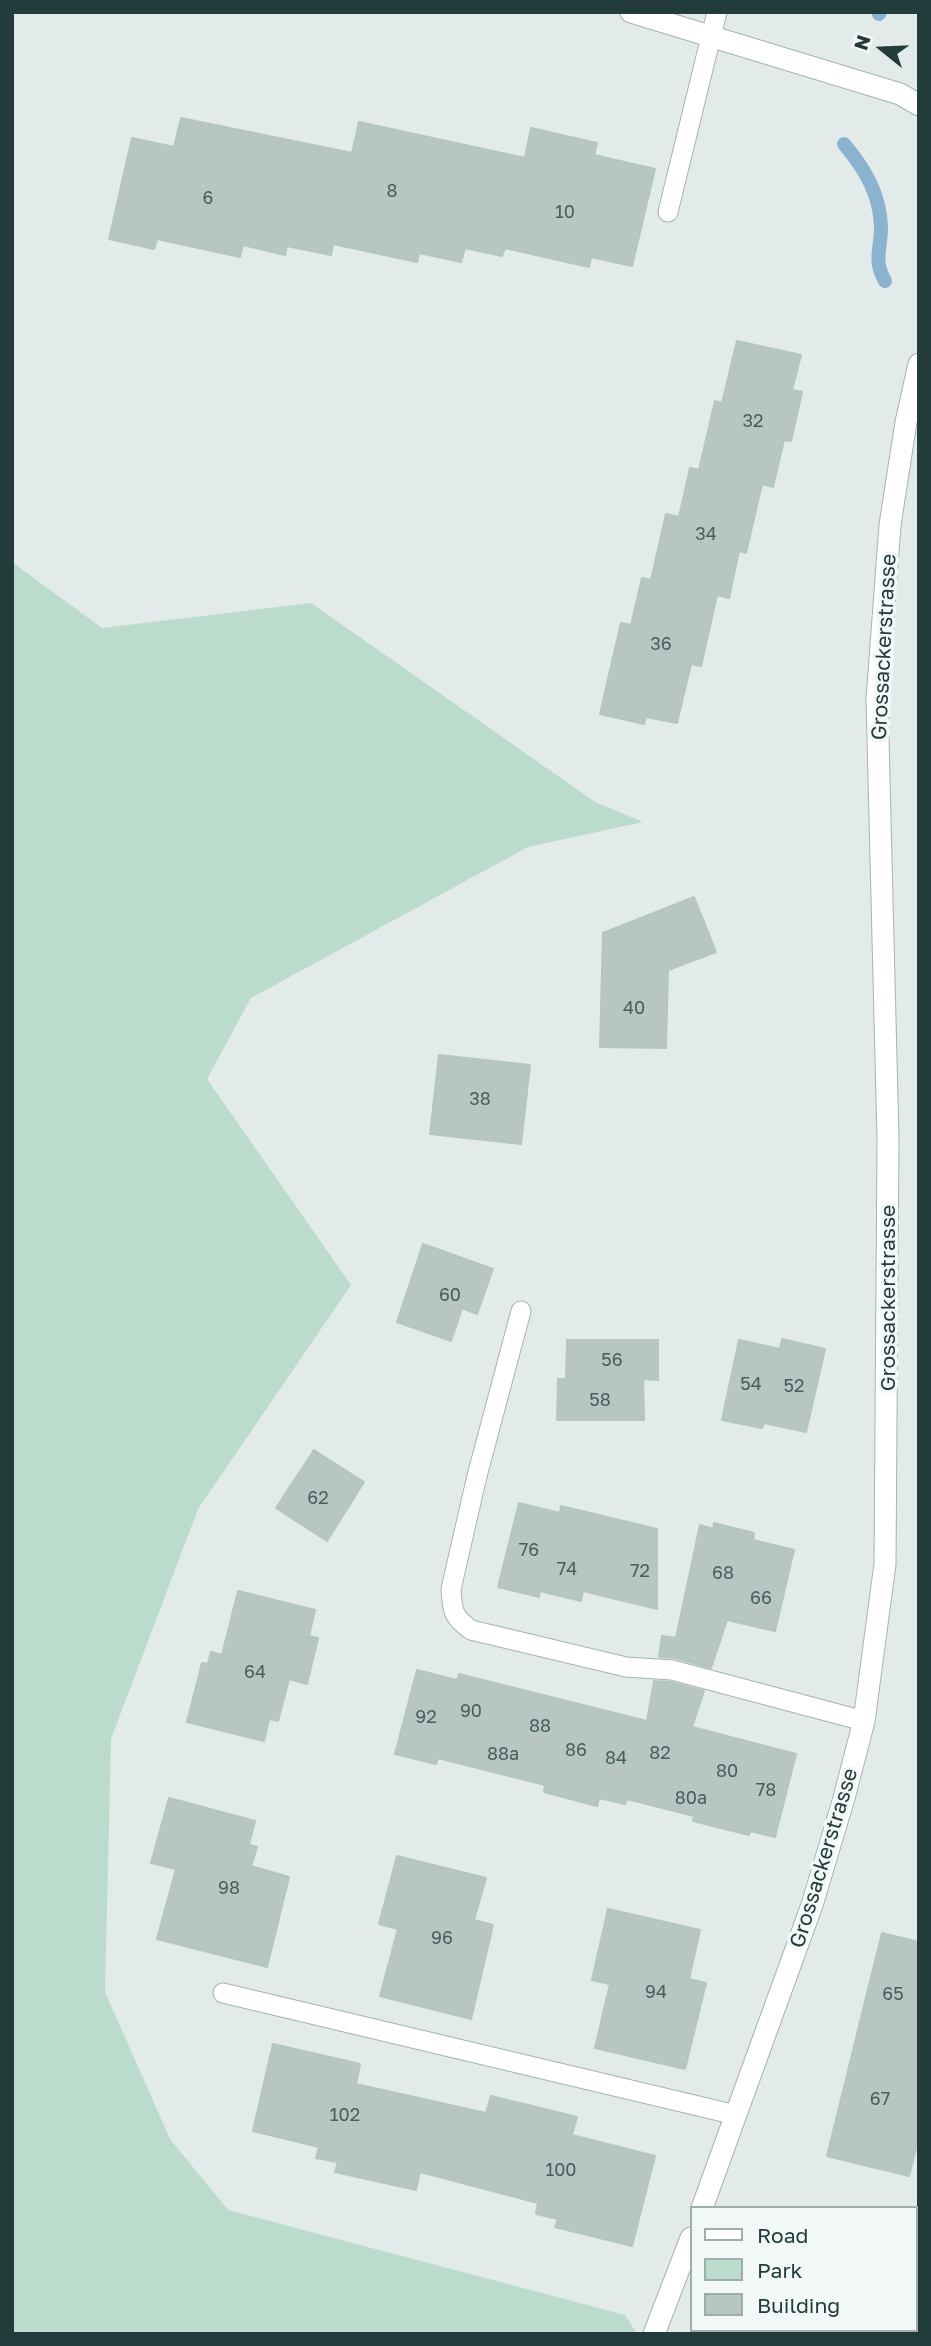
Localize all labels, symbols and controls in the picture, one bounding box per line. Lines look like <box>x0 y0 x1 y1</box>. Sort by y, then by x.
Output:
north arrow <box>847 14 917 84</box>
text: N <box>848 32 875 53</box>
house number: 8 <box>387 180 397 202</box>
house number: 6 <box>203 187 213 209</box>
house number: 10 <box>555 201 575 223</box>
house number: 32 <box>743 410 763 432</box>
house number: 34 <box>695 523 717 545</box>
street label: Grossackerstrasse <box>867 553 901 741</box>
house number: 36 <box>650 633 672 655</box>
house number: 40 <box>623 997 645 1019</box>
house number: 38 <box>469 1088 491 1110</box>
street label: Grossackerstrasse <box>875 1205 901 1391</box>
house number: 60 <box>439 1284 461 1306</box>
house number: 56 <box>601 1349 623 1371</box>
house number: 54 <box>740 1373 762 1395</box>
house number: 52 <box>784 1375 804 1397</box>
house number: 58 <box>589 1389 611 1411</box>
house number: 62 <box>307 1487 329 1509</box>
house number: 76 <box>519 1539 539 1561</box>
house number: 74 <box>557 1558 577 1580</box>
house number: 72 <box>630 1560 650 1582</box>
house number: 68 <box>712 1562 734 1584</box>
house number: 66 <box>750 1587 772 1609</box>
house number: 64 <box>244 1661 266 1683</box>
house number: 90 <box>460 1700 482 1722</box>
house number: 92 <box>415 1706 437 1728</box>
house number: 88 <box>529 1715 551 1737</box>
house number: 86 <box>565 1739 587 1761</box>
house number: 82 <box>649 1742 671 1764</box>
house number: 88a <box>487 1743 519 1765</box>
house number: 84 <box>605 1747 627 1769</box>
house number: 80 <box>716 1760 738 1782</box>
street label: Grossackerstrasse <box>785 1765 863 1951</box>
house number: 78 <box>756 1779 776 1801</box>
house number: 80a <box>675 1787 707 1809</box>
house number: 98 <box>218 1877 240 1899</box>
house number: 96 <box>431 1927 453 1949</box>
house number: 94 <box>645 1981 667 2003</box>
house number: 65 <box>882 1983 904 2005</box>
house number: 67 <box>870 2088 890 2110</box>
house number: 102 <box>330 2104 360 2126</box>
house number: 100 <box>545 2159 577 2181</box>
legend <box>690 2206 917 2332</box>
text: Road <box>757 2222 808 2248</box>
text: Park <box>757 2257 802 2283</box>
text: Building <box>757 2292 840 2318</box>

